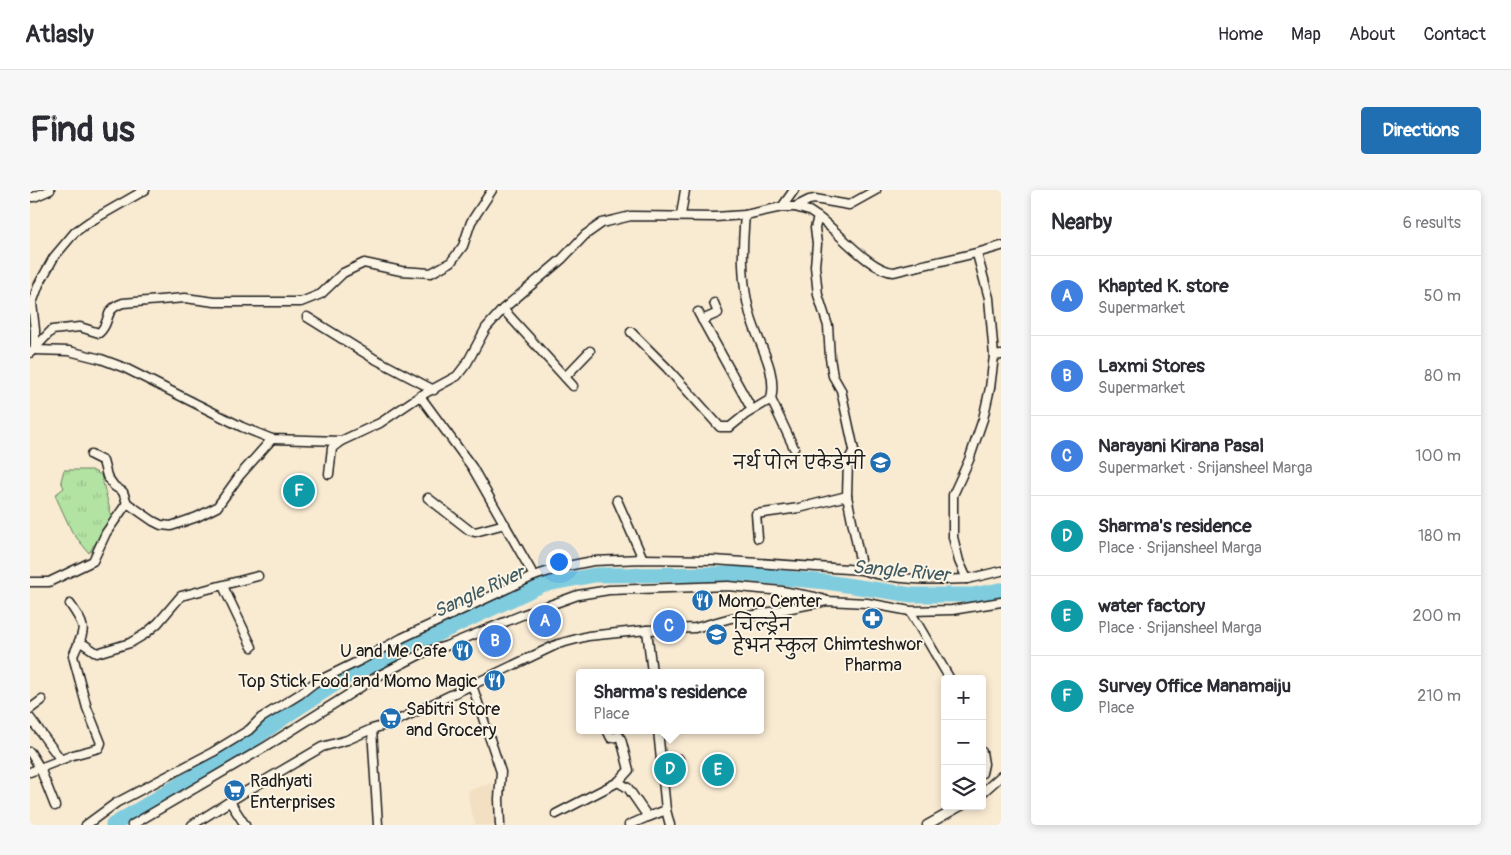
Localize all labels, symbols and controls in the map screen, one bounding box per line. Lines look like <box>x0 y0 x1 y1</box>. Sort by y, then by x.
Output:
text: Atlasly <box>25 20 94 49</box>
text: Home <box>1218 23 1263 46</box>
text: Map <box>1291 23 1321 46</box>
text: About <box>1349 23 1395 46</box>
text: Contact <box>1423 23 1486 46</box>
button: Directions <box>1361 107 1481 154</box>
text: Find us <box>30 108 135 152</box>
text: Nearby <box>1051 209 1112 236</box>
text: 6 results <box>1403 213 1461 233</box>
text: Khapted K. store <box>1098 274 1229 298</box>
text: A <box>1062 286 1072 306</box>
text: 50 m <box>1424 286 1461 306</box>
text: Supermarket <box>1098 298 1185 318</box>
text: Laxmi Stores <box>1098 354 1205 378</box>
text: B <box>1062 366 1072 386</box>
text: 80 m <box>1424 366 1461 386</box>
text: Supermarket <box>1098 378 1185 398</box>
text: Narayani Kirana Pasal <box>1098 434 1264 458</box>
text: C <box>1062 446 1072 466</box>
text: 100 m <box>1415 446 1461 466</box>
place label: नर्थ पोल एकेडेमी <box>733 447 866 475</box>
school or university icon: नर्थ पोल एकेडेमी <box>869 451 893 475</box>
text: Supermarket · Srijansheel Marga <box>1098 458 1312 478</box>
pin: F <box>283 472 315 510</box>
text: Sharma's residence <box>1098 514 1252 538</box>
text: D <box>1062 526 1072 546</box>
text: 180 m <box>1418 526 1461 546</box>
text: Place · Srijansheel Marga <box>1098 538 1262 558</box>
your location <box>546 549 572 575</box>
water label: Sangle River <box>851 555 953 587</box>
water label: Sangle River <box>430 560 530 623</box>
restaurant icon: Momo Center <box>690 589 714 613</box>
place label: Momo Center <box>718 590 822 613</box>
text: water factory <box>1098 594 1205 618</box>
pin: A <box>529 602 561 640</box>
text: E <box>1063 606 1071 626</box>
text: 200 m <box>1413 606 1461 626</box>
pin: C <box>653 607 685 645</box>
pharmacy icon: Chimteshwor Pharma <box>861 607 885 631</box>
place label: चिल्ड्रेन हेभन स्कुल <box>732 611 818 660</box>
text: Place · Srijansheel Marga <box>1098 618 1262 638</box>
pin: B <box>479 622 511 660</box>
school or university icon: चिल्ड्रेन हेभन स्कुल <box>705 623 729 647</box>
place label: Chimteshwor Pharma <box>823 633 923 677</box>
restaurant icon: U and Me Cafe <box>451 639 475 663</box>
place label: U and Me Cafe <box>340 640 447 663</box>
restaurant icon: Top Stick Food and Momo Magic <box>482 669 506 693</box>
popup <box>576 669 764 734</box>
place label: Top Stick Food and Momo Magic <box>238 670 478 693</box>
text: Survey Office Manamaiju <box>1098 674 1291 698</box>
map controls <box>941 675 986 810</box>
button: + <box>941 675 986 720</box>
text: Sharma's residence <box>593 680 747 704</box>
text: F <box>1062 686 1072 706</box>
text: 210 m <box>1417 686 1461 706</box>
place label: Sabitri Store and Grocery <box>406 698 500 742</box>
text: Place <box>1098 698 1134 718</box>
text: Place <box>593 704 629 724</box>
supermarket icon: Sabitri Store and Grocery <box>378 707 402 731</box>
button: − <box>941 720 986 765</box>
pin: D <box>654 750 686 788</box>
pin: E <box>702 751 734 789</box>
button: layers <box>941 765 986 810</box>
place label: Radhyati Enterprises <box>250 770 335 814</box>
supermarket icon: Radhyati Enterprises <box>222 779 246 803</box>

